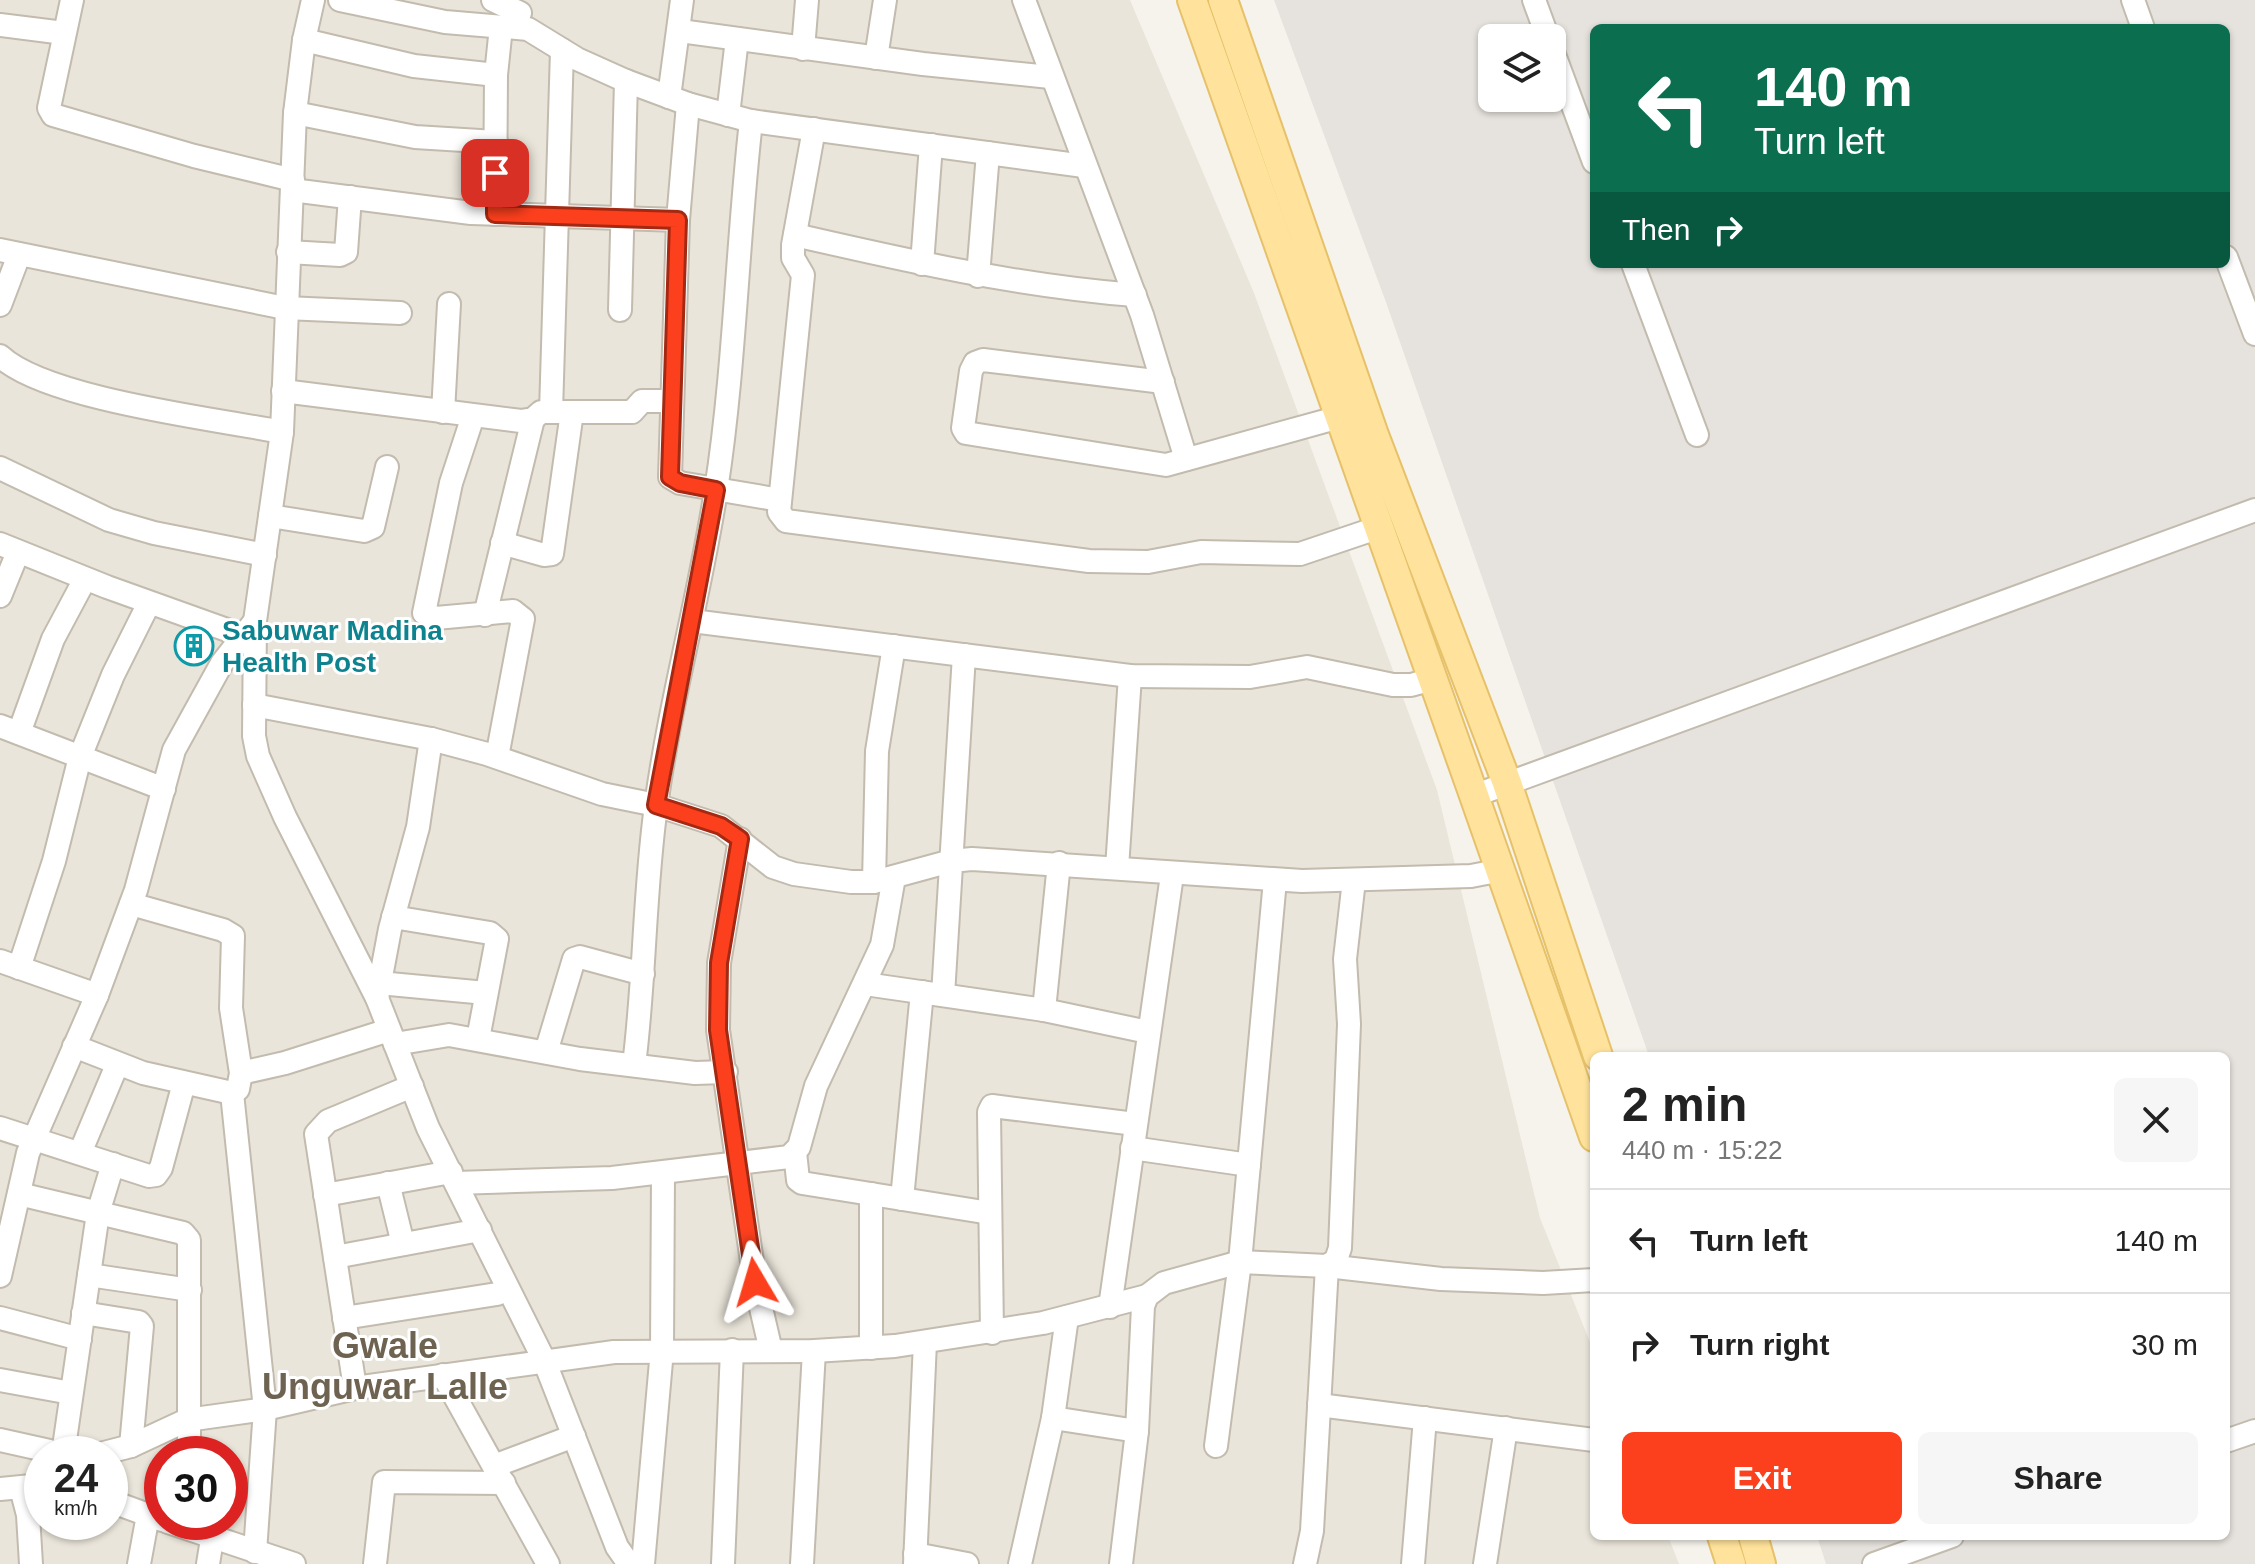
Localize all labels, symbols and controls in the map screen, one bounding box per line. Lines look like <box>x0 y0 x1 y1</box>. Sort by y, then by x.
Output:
map controls <box>1478 24 1566 112</box>
button: layers <box>1478 24 1566 112</box>
text: 140 m <box>1754 55 1913 118</box>
icon: left <box>1622 56 1726 160</box>
text: Turn left <box>1754 121 1885 162</box>
pin <box>461 139 529 207</box>
icon: arrive <box>473 151 517 195</box>
icon: right <box>1706 208 1750 252</box>
text: Then <box>1622 213 1690 246</box>
place label: Sabuwar Madina Health Post <box>222 615 443 678</box>
building icon: Sabuwar Madina Health Post <box>173 625 215 667</box>
text: 2 min <box>1622 1078 1747 1131</box>
button: close <box>2114 1078 2198 1162</box>
text: 440 m · 15:22 <box>1622 1135 1782 1165</box>
icon: left <box>1622 1219 1666 1263</box>
text: Turn left <box>1690 1224 1808 1257</box>
text: 140 m <box>2115 1224 2198 1257</box>
position arrow <box>713 1240 797 1324</box>
icon: right <box>1622 1323 1666 1367</box>
district label: Gwale Unguwar Lalle <box>262 1325 508 1407</box>
text: Turn right <box>1690 1328 1829 1361</box>
text: 30 m <box>2131 1328 2198 1361</box>
button: Exit <box>1622 1432 1902 1524</box>
button: Share <box>1918 1432 2198 1524</box>
speed limit sign: 30 <box>144 1436 248 1540</box>
text: 24 <box>54 1456 98 1500</box>
text: km/h <box>54 1497 98 1519</box>

